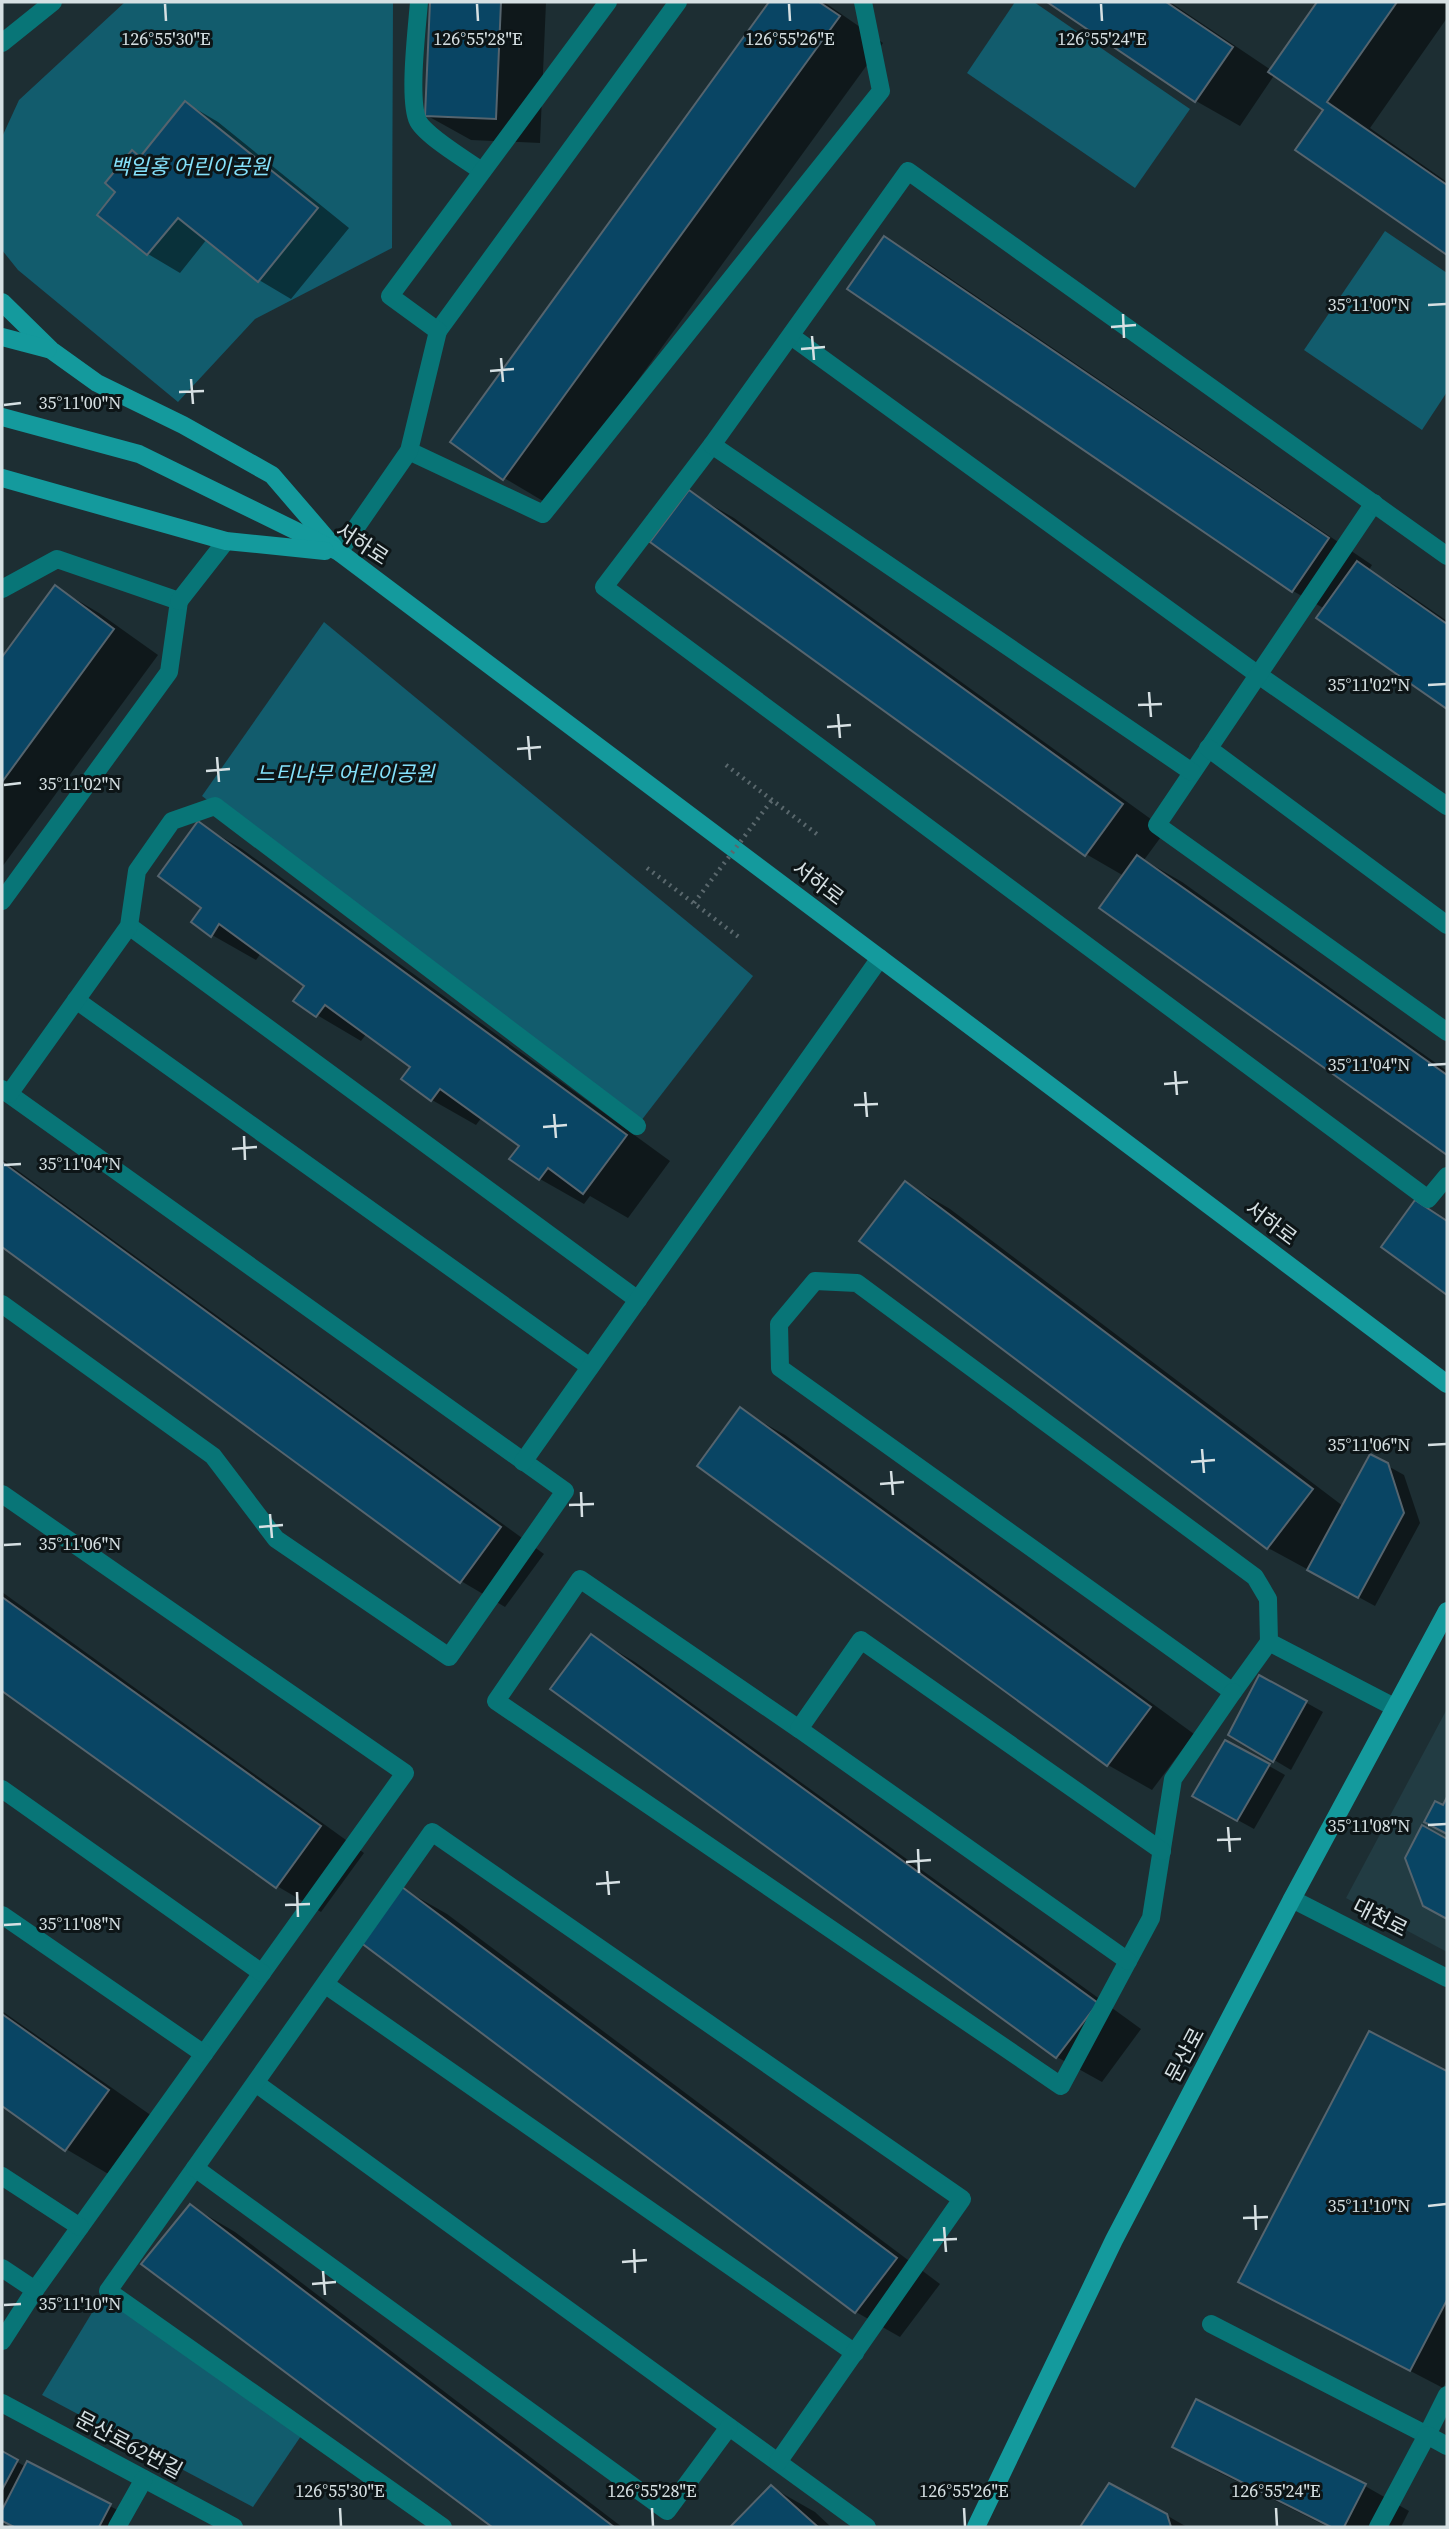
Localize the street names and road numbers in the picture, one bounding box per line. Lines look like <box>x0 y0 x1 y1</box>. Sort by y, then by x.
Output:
street label: 서하로 <box>330 516 394 572</box>
street label: 서하로 <box>786 854 850 912</box>
street label: 서하로 <box>1239 1194 1303 1252</box>
street label: 대천로 <box>1348 1891 1413 1944</box>
street label: 문산로 <box>1158 2022 1211 2087</box>
street label: 문산로62번길 <box>71 2404 188 2485</box>

